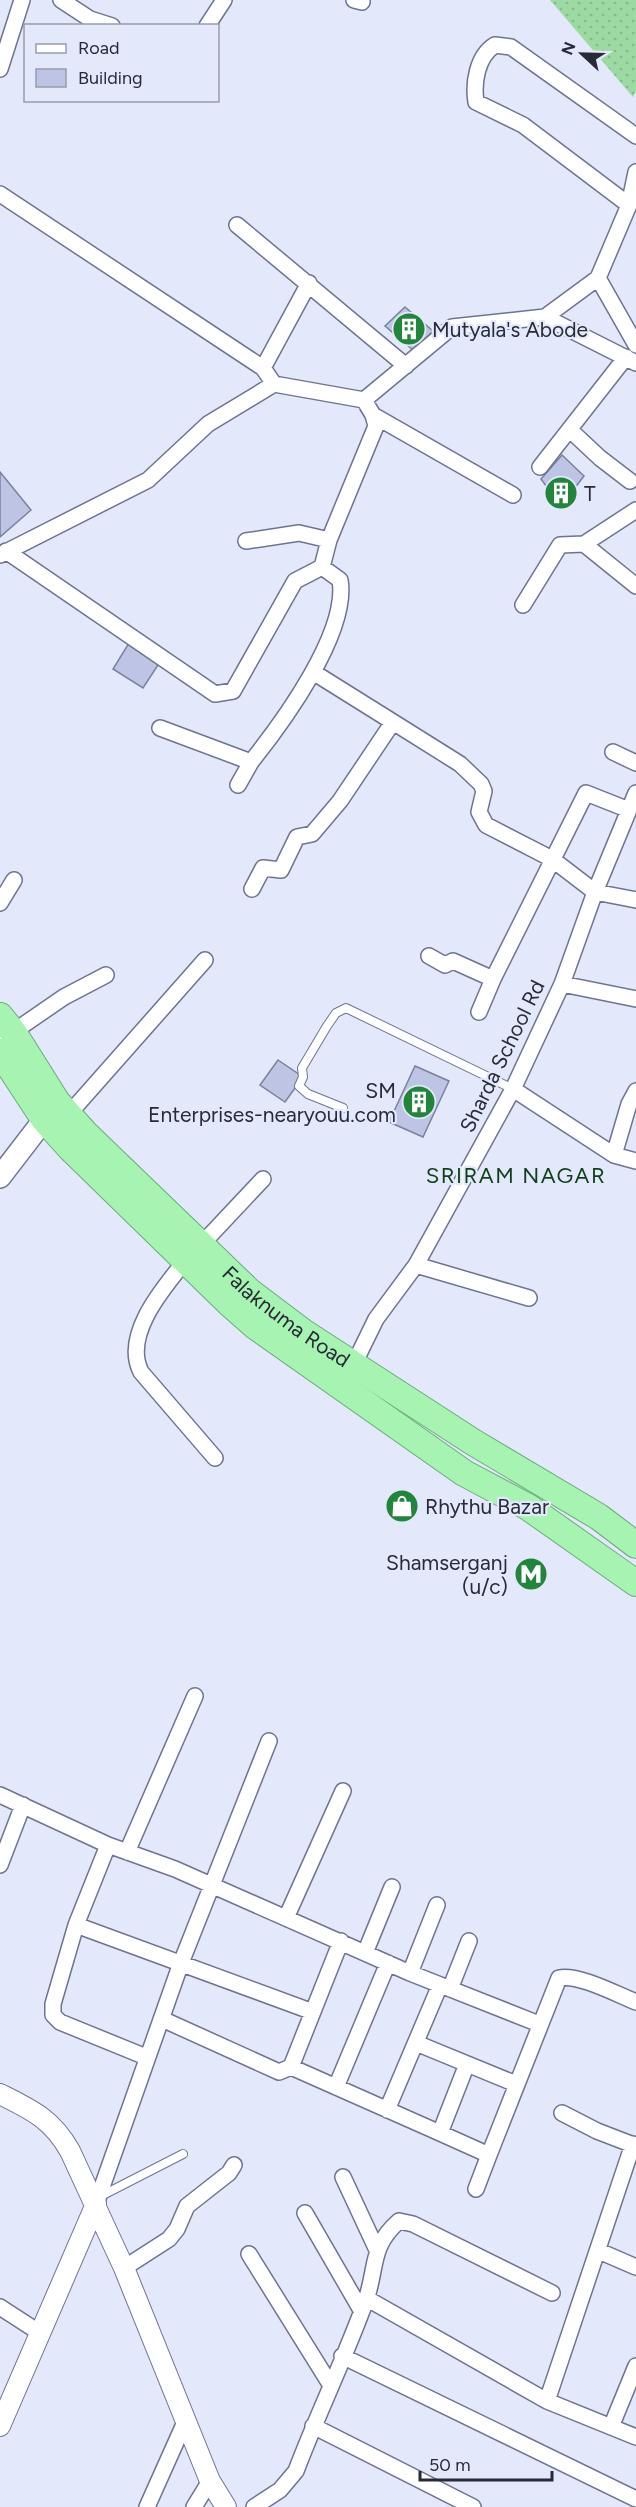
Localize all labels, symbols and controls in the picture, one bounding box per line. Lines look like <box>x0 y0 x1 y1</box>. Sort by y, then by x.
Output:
legend <box>24 24 219 102</box>
north arrow <box>552 24 612 84</box>
text: Road <box>78 37 119 59</box>
text: N <box>557 39 580 58</box>
text: Building <box>78 67 143 89</box>
building icon: Mutyala's Abode <box>391 311 427 347</box>
place label: Mutyala's Abode <box>432 317 588 342</box>
building icon: T <box>543 475 579 511</box>
place label: T <box>584 481 596 506</box>
street label: Sharda School Rd <box>454 976 550 1136</box>
place label: SM Enterprises-nearyouu.com <box>148 1078 396 1127</box>
building icon: SM Enterprises-nearyouu.com <box>401 1084 437 1120</box>
district label: SRIRAM NAGAR <box>426 1162 606 1189</box>
street label: Falaknuma Road <box>218 1260 355 1372</box>
shop icon: Rhythu Bazar <box>384 1488 420 1524</box>
place label: Rhythu Bazar <box>425 1494 549 1519</box>
place label: Shamserganj (u/c) <box>386 1550 508 1599</box>
metro station icon: Shamserganj (u/c) <box>513 1556 549 1592</box>
scale bar <box>420 2444 552 2482</box>
text: 50 m <box>429 2454 471 2476</box>

